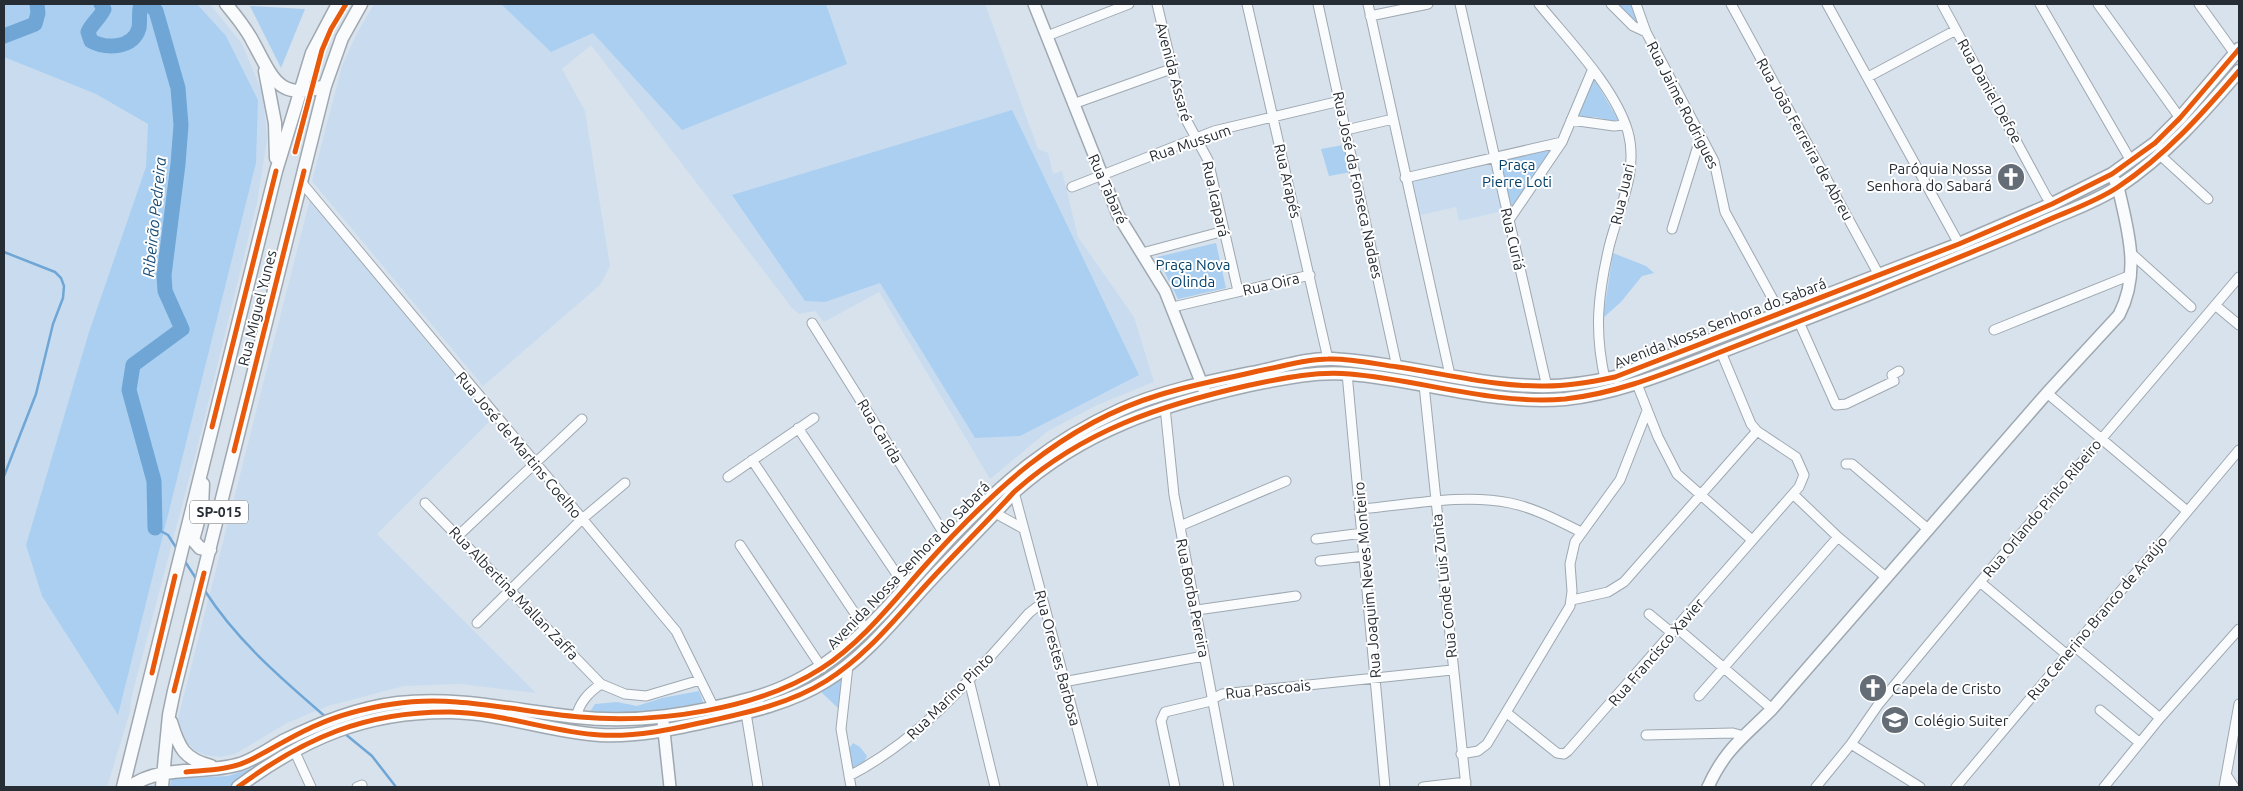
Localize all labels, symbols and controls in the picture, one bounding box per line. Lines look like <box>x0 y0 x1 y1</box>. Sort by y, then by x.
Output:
street label: Avenida Assaré <box>1153 21 1195 123</box>
street label: Rua Daniel Defoe <box>1954 36 2026 146</box>
street label: Rua Jaime Rodrigues <box>1644 38 1722 172</box>
street label: Rua João Ferreira de Abreu <box>1753 55 1857 223</box>
street label: Rua José da Fonseca Nadaes <box>1330 90 1386 280</box>
street label: Rua Mussum <box>1147 121 1233 165</box>
street label: Rua Arapés <box>1271 142 1305 220</box>
street label: Rua Tabaré <box>1085 151 1131 227</box>
water label: Ribeirão Pedreira <box>139 156 169 278</box>
park label: Praça Pierre Loti <box>1482 156 1552 190</box>
street label: Rua Icapará <box>1199 159 1233 239</box>
place label: Paróquia Nossa Senhora do Sabará <box>1867 160 1992 194</box>
street label: Rua Juari <box>1607 162 1637 226</box>
church icon: Paróquia Nossa Senhora do Sabará <box>1996 162 2026 192</box>
street label: Rua Curiá <box>1498 206 1528 272</box>
street label: Rua Miguel Yunes <box>234 248 280 368</box>
park label: Praça Nova Olinda <box>1156 256 1230 290</box>
street label: Rua Oira <box>1241 269 1301 299</box>
street label: Avenida Nossa Senhora do Sabará <box>1611 275 1829 371</box>
street label: Rua José de Martins Coelho <box>453 368 585 522</box>
street label: Rua Carida <box>854 396 906 466</box>
street label: Rua Orlando Pinto Ribeiro <box>1979 436 2105 580</box>
street label: Avenida Nossa Senhora do Sabará <box>823 478 993 652</box>
street label: Rua Joaquim Neves Monteiro <box>1350 481 1384 679</box>
road number: SP-015 <box>190 501 248 524</box>
street label: Rua Conde Luis Zunta <box>1428 513 1460 659</box>
street label: Rua Albertina Mallan Zaffa <box>446 523 582 663</box>
street label: Rua Cenerino Branco de Araújo <box>2023 533 2171 703</box>
street label: Rua Borba Pereira <box>1173 537 1213 659</box>
street label: Rua Orestes Barbosa <box>1032 588 1084 728</box>
street label: Rua Francisco Xavier <box>1605 595 1707 709</box>
street label: Rua Marino Pinto <box>903 649 997 743</box>
church icon: Capela de Cristo <box>1858 673 1888 703</box>
street label: Rua Pascoais <box>1225 676 1311 702</box>
place label: Capela de Cristo <box>1892 680 2001 697</box>
school or university icon: Colégio Suiter <box>1880 705 1910 735</box>
place label: Colégio Suiter <box>1914 712 2009 729</box>

